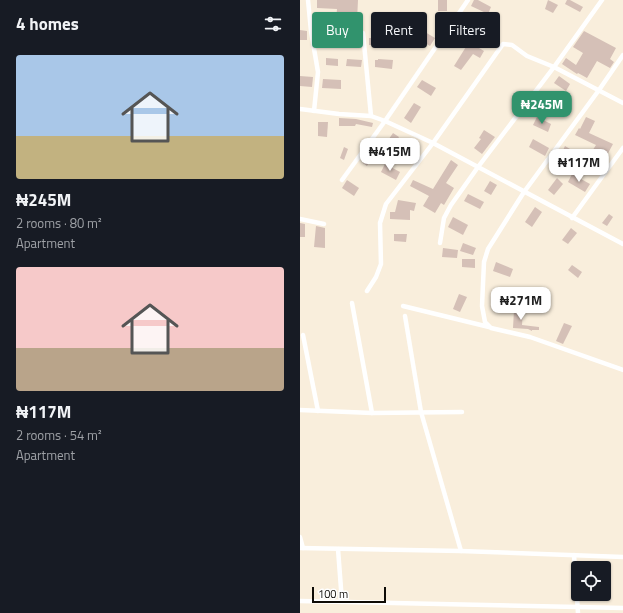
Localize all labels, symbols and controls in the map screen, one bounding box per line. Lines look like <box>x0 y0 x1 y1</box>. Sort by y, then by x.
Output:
text: 4 homes <box>16 11 79 37</box>
chip: Buy <box>312 12 363 48</box>
chip: Rent <box>371 12 427 48</box>
chip: Filters <box>435 12 500 48</box>
icon: filters <box>262 13 284 35</box>
icon: home <box>114 81 186 153</box>
pin: ₦245M <box>514 91 570 125</box>
text: ₦245M <box>521 94 563 114</box>
pin: ₦415M <box>362 138 418 172</box>
text: ₦415M <box>369 141 411 161</box>
pin: ₦117M <box>551 149 607 183</box>
text: ₦117M <box>558 152 600 172</box>
text: ₦245M <box>16 187 71 213</box>
text: 2 rooms · 80 m² <box>16 213 102 233</box>
text: Apartment <box>16 233 75 253</box>
pin: ₦271M <box>493 287 549 321</box>
text: ₦271M <box>500 290 542 310</box>
icon: home <box>114 293 186 365</box>
text: ₦117M <box>16 399 71 425</box>
text: 2 rooms · 54 m² <box>16 425 102 445</box>
text: Apartment <box>16 445 75 465</box>
map controls <box>571 561 611 601</box>
button: locate <box>571 561 611 601</box>
scale bar <box>312 585 386 604</box>
text: 100 m <box>318 586 348 602</box>

